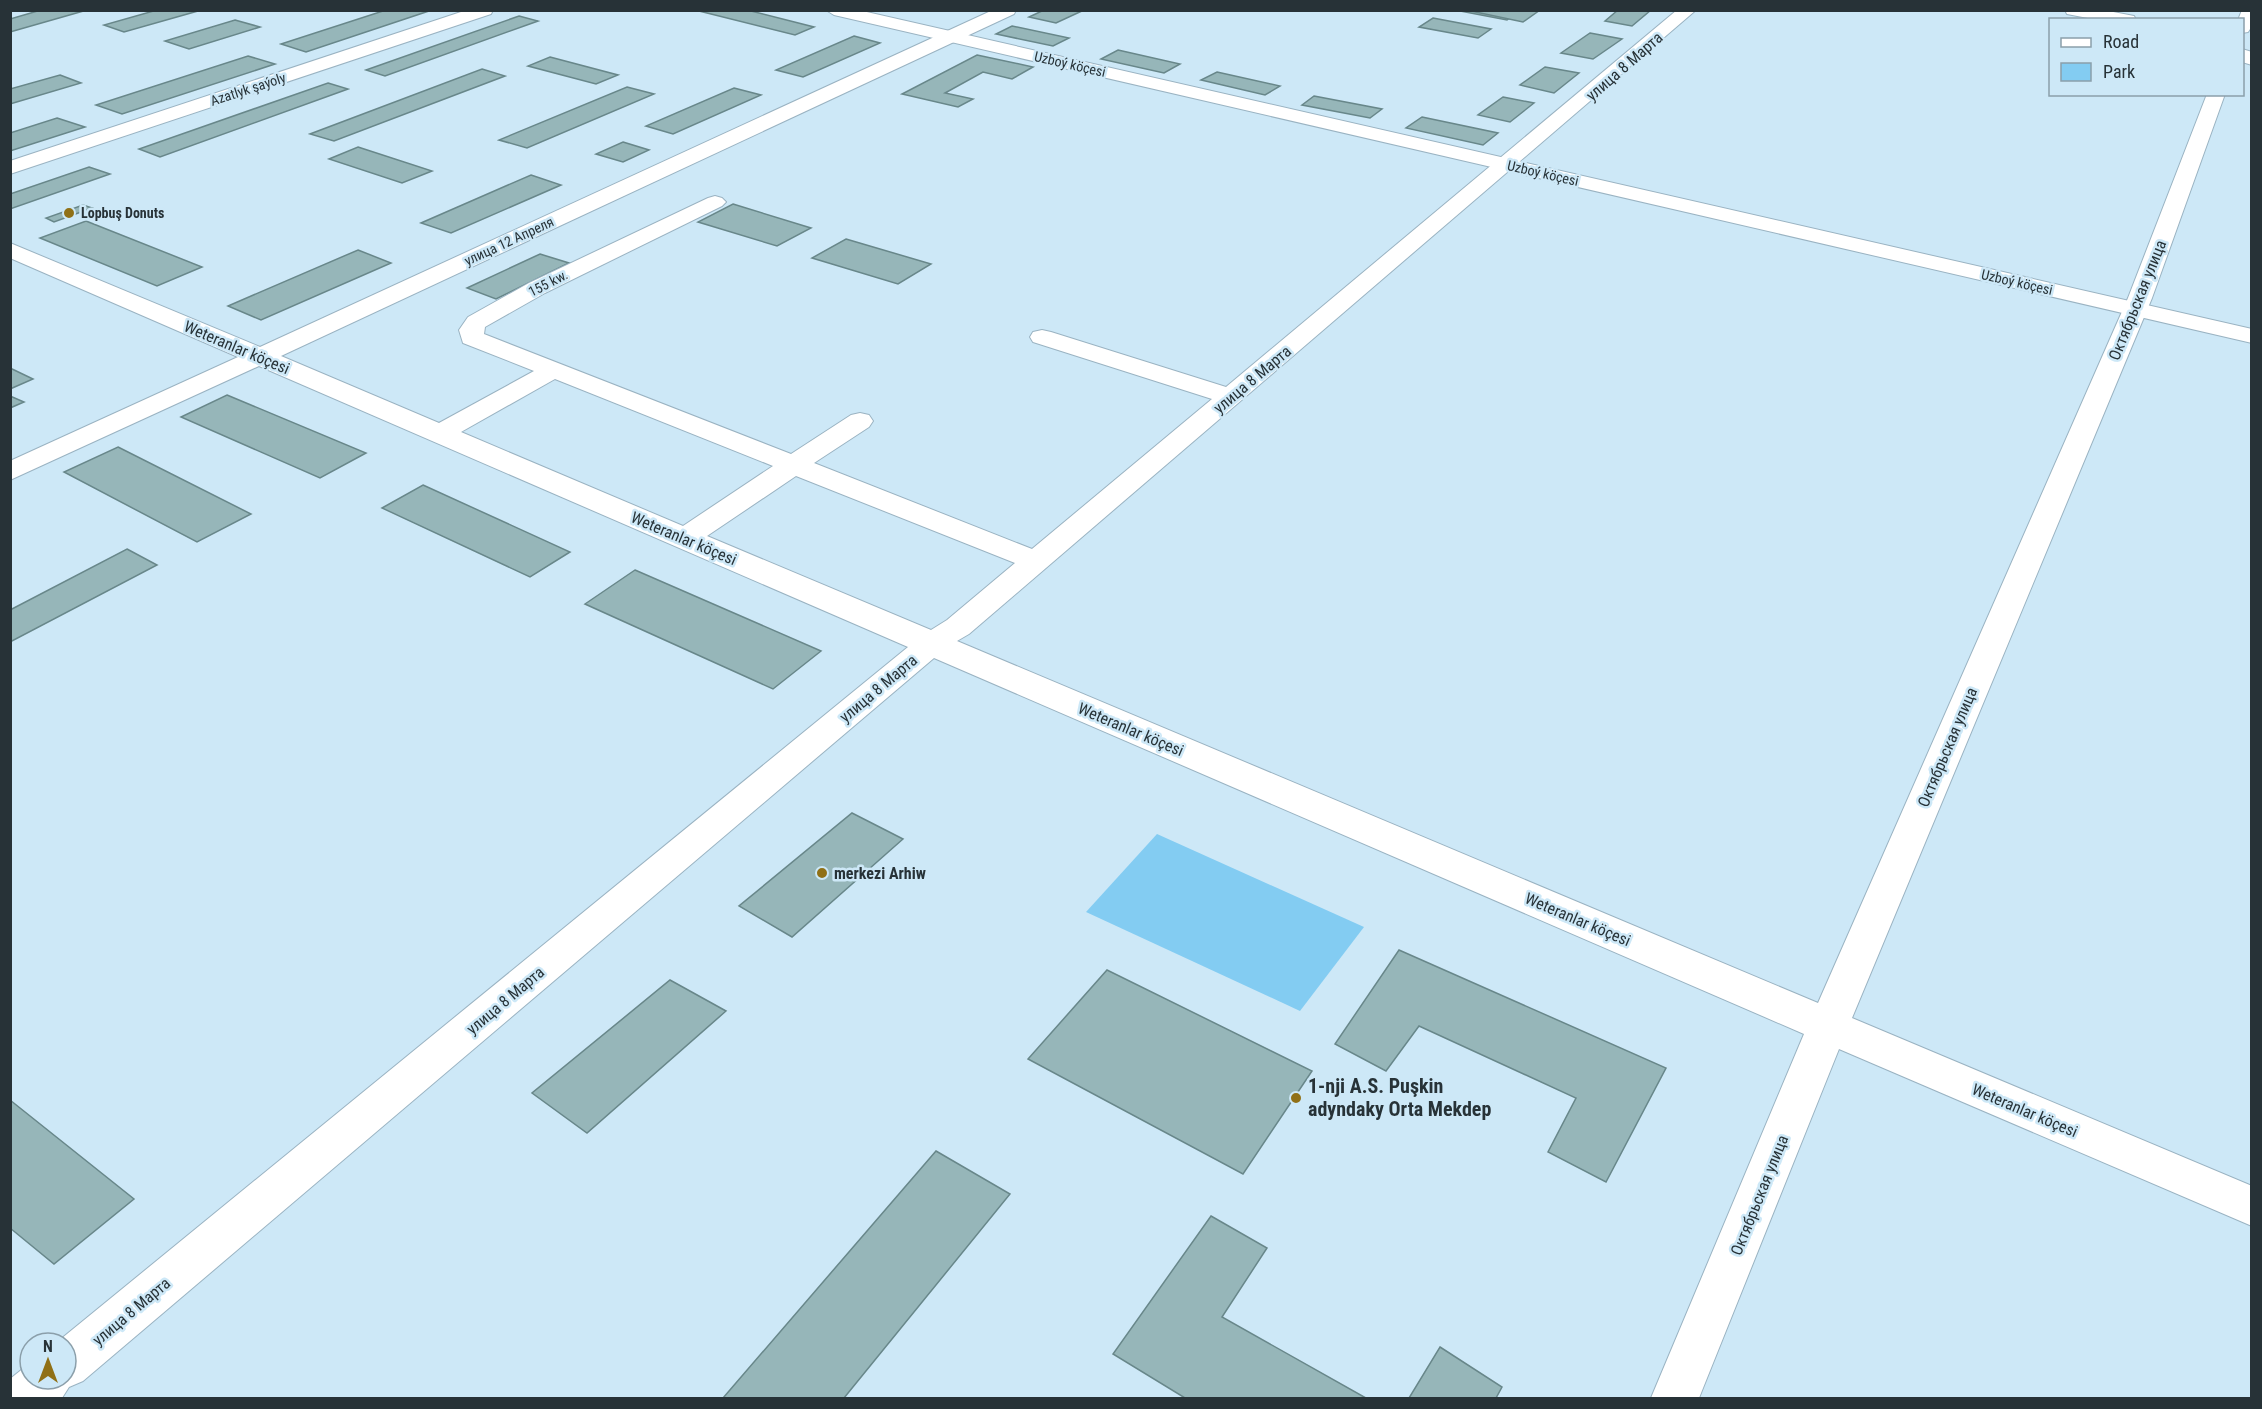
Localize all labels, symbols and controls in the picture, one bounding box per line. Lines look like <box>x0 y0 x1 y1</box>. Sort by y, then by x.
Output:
legend <box>2049 18 2244 96</box>
street label: улица 8 Марта <box>1582 28 1667 105</box>
text: Road <box>2103 31 2139 52</box>
street label: Uzboý köçesi <box>1033 48 1107 80</box>
text: Park <box>2103 61 2135 82</box>
street label: Azatlyk şaýoly <box>208 69 288 109</box>
street label: Uzboý köçesi <box>1506 157 1580 189</box>
place label: Lopbuş Donuts <box>81 205 164 221</box>
marker: Lopbuş Donuts <box>62 206 76 220</box>
street label: улица 12 Апреля <box>462 213 556 269</box>
street label: Октябрьская улица <box>2105 237 2170 363</box>
street label: 155 kw. <box>526 266 570 300</box>
street label: Uzboý köçesi <box>1980 266 2054 298</box>
street label: Weteranlar köçesi <box>181 317 292 378</box>
street label: улица 8 Марта <box>1210 341 1295 417</box>
street label: Weteranlar köçesi <box>628 508 739 569</box>
street label: улица 8 Марта <box>836 650 921 726</box>
street label: Октябрьская улица <box>1914 685 1981 810</box>
street label: Weteranlar köçesi <box>1075 699 1186 760</box>
place label: merkezi Arhiw <box>834 864 926 883</box>
marker: merkezi Arhiw <box>815 866 829 880</box>
street label: Weteranlar köçesi <box>1522 889 1633 950</box>
street label: улица 8 Марта <box>463 962 548 1038</box>
place label: 1-nji A.S. Puşkin adyndaky Orta Mekdep <box>1308 1074 1491 1121</box>
street label: Weteranlar köçesi <box>1969 1080 2080 1141</box>
marker: 1-nji A.S. Puşkin adyndaky Orta Mekdep <box>1289 1091 1303 1105</box>
street label: Октябрьская улица <box>1727 1132 1792 1258</box>
street label: улица 8 Марта <box>89 1273 174 1349</box>
north arrow <box>18 1331 78 1391</box>
text: N <box>43 1337 53 1356</box>

